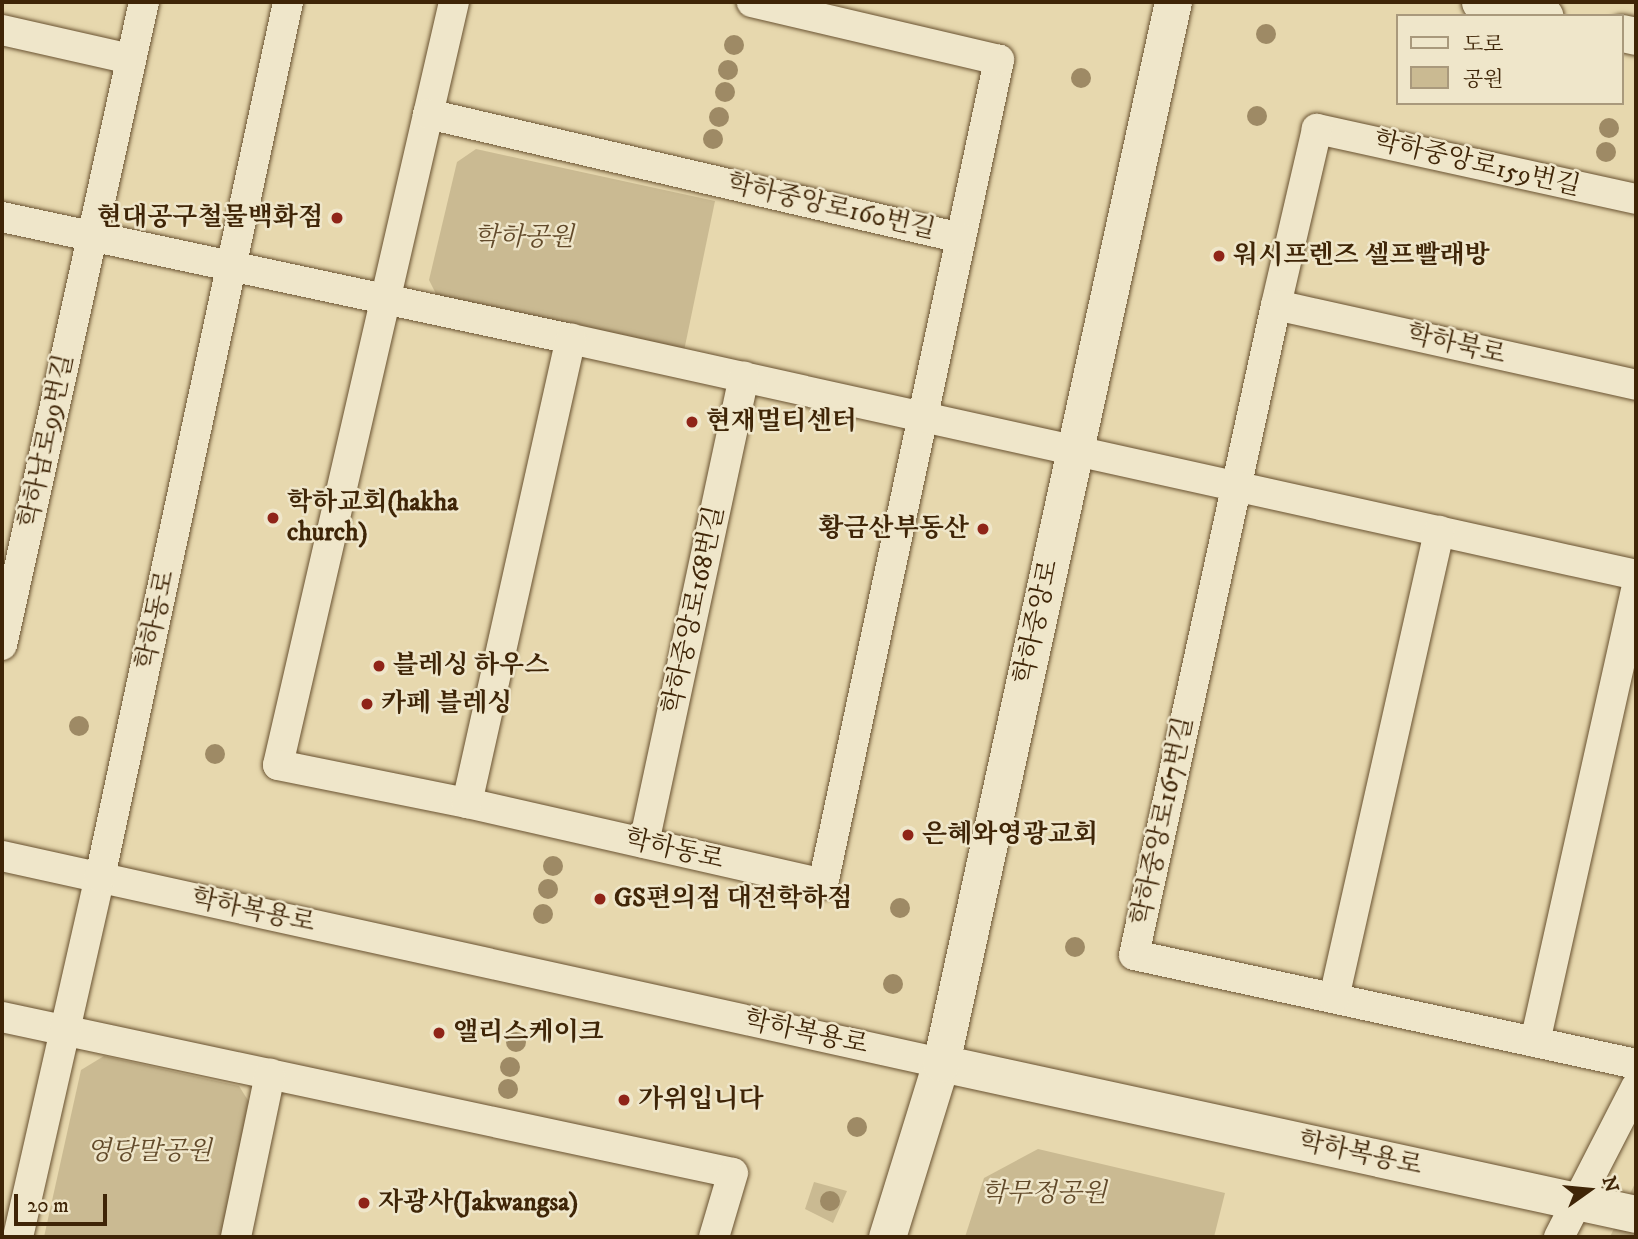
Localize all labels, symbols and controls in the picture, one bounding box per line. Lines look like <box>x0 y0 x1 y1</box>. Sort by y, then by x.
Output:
legend <box>1396 14 1624 105</box>
text: 도로 <box>1463 32 1504 58</box>
text: 공원 <box>1463 67 1504 93</box>
street label: 학하중앙로159번길 <box>1371 125 1583 203</box>
street label: 학하중앙로160번길 <box>724 168 938 246</box>
place label: 현대공구철물백화점 <box>97 202 323 234</box>
marker: 현대공구철물백화점 <box>329 210 345 226</box>
park label: 학하공원 <box>474 222 574 254</box>
place label: 워시프렌즈 셀프빨래방 <box>1233 240 1490 272</box>
marker: 워시프렌즈 셀프빨래방 <box>1211 248 1227 264</box>
street label: 학하북로 <box>1404 319 1508 371</box>
street label: 학하남로99번길 <box>13 351 81 531</box>
place label: 현재멀티센터 <box>706 406 857 438</box>
marker: 현재멀티센터 <box>684 414 700 430</box>
place label: 학하교회(hakha church) <box>287 487 458 548</box>
street label: 학하중앙로168번길 <box>657 503 731 717</box>
marker: 학하교회(hakha church) <box>265 510 281 526</box>
place label: 황금산부동산 <box>818 513 969 545</box>
marker: 황금산부동산 <box>975 521 991 537</box>
street label: 학하중앙로 <box>1009 557 1065 687</box>
street label: 학하동로 <box>130 568 182 672</box>
place label: 블레싱 하우스 <box>393 650 549 682</box>
marker: 블레싱 하우스 <box>371 658 387 674</box>
place label: 카페 블레싱 <box>381 688 512 720</box>
marker: 카페 블레싱 <box>359 696 375 712</box>
street label: 학하중앙로167번길 <box>1126 714 1200 928</box>
place label: 은혜와영광교회 <box>922 819 1098 851</box>
street label: 학하동로 <box>622 824 726 876</box>
marker: 은혜와영광교회 <box>900 827 916 843</box>
street label: 학하복용로 <box>188 883 318 939</box>
place label: GS편의점 대전학하점 <box>614 883 852 915</box>
marker: GS편의점 대전학하점 <box>592 891 608 907</box>
street label: 학하복용로 <box>741 1005 871 1061</box>
place label: 앨리스케이크 <box>453 1017 604 1049</box>
marker: 앨리스케이크 <box>431 1025 447 1041</box>
place label: 가위입니다 <box>638 1084 764 1116</box>
marker: 가위입니다 <box>616 1092 632 1108</box>
street label: 학하복용로 <box>1295 1126 1425 1182</box>
park label: 영당말공원 <box>86 1136 212 1168</box>
north arrow <box>1554 1155 1624 1225</box>
text: N <box>1597 1174 1623 1195</box>
park label: 학무정공원 <box>981 1178 1107 1210</box>
scale bar <box>18 1180 110 1224</box>
place label: 자광사(Jakwangsa) <box>378 1187 578 1219</box>
text: 20 m <box>27 1193 69 1219</box>
marker: 자광사(Jakwangsa) <box>356 1195 372 1211</box>

